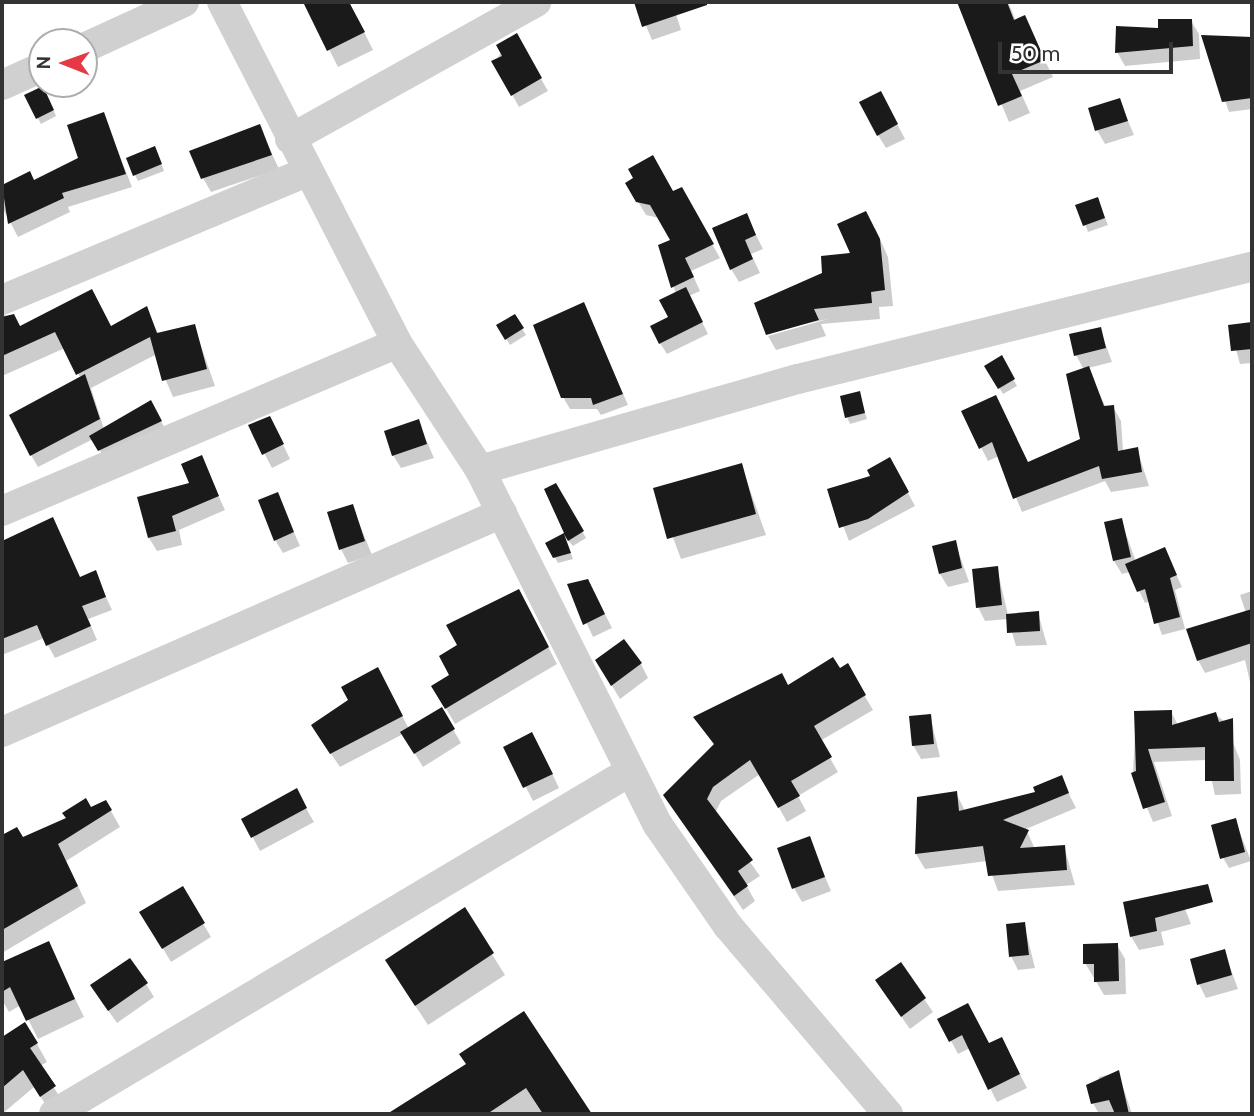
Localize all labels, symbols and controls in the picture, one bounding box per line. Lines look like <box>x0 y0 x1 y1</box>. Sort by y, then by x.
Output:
north arrow <box>28 28 98 98</box>
scale bar <box>1002 28 1177 72</box>
text: 50 m <box>1011 41 1060 66</box>
text: N <box>32 56 55 70</box>

